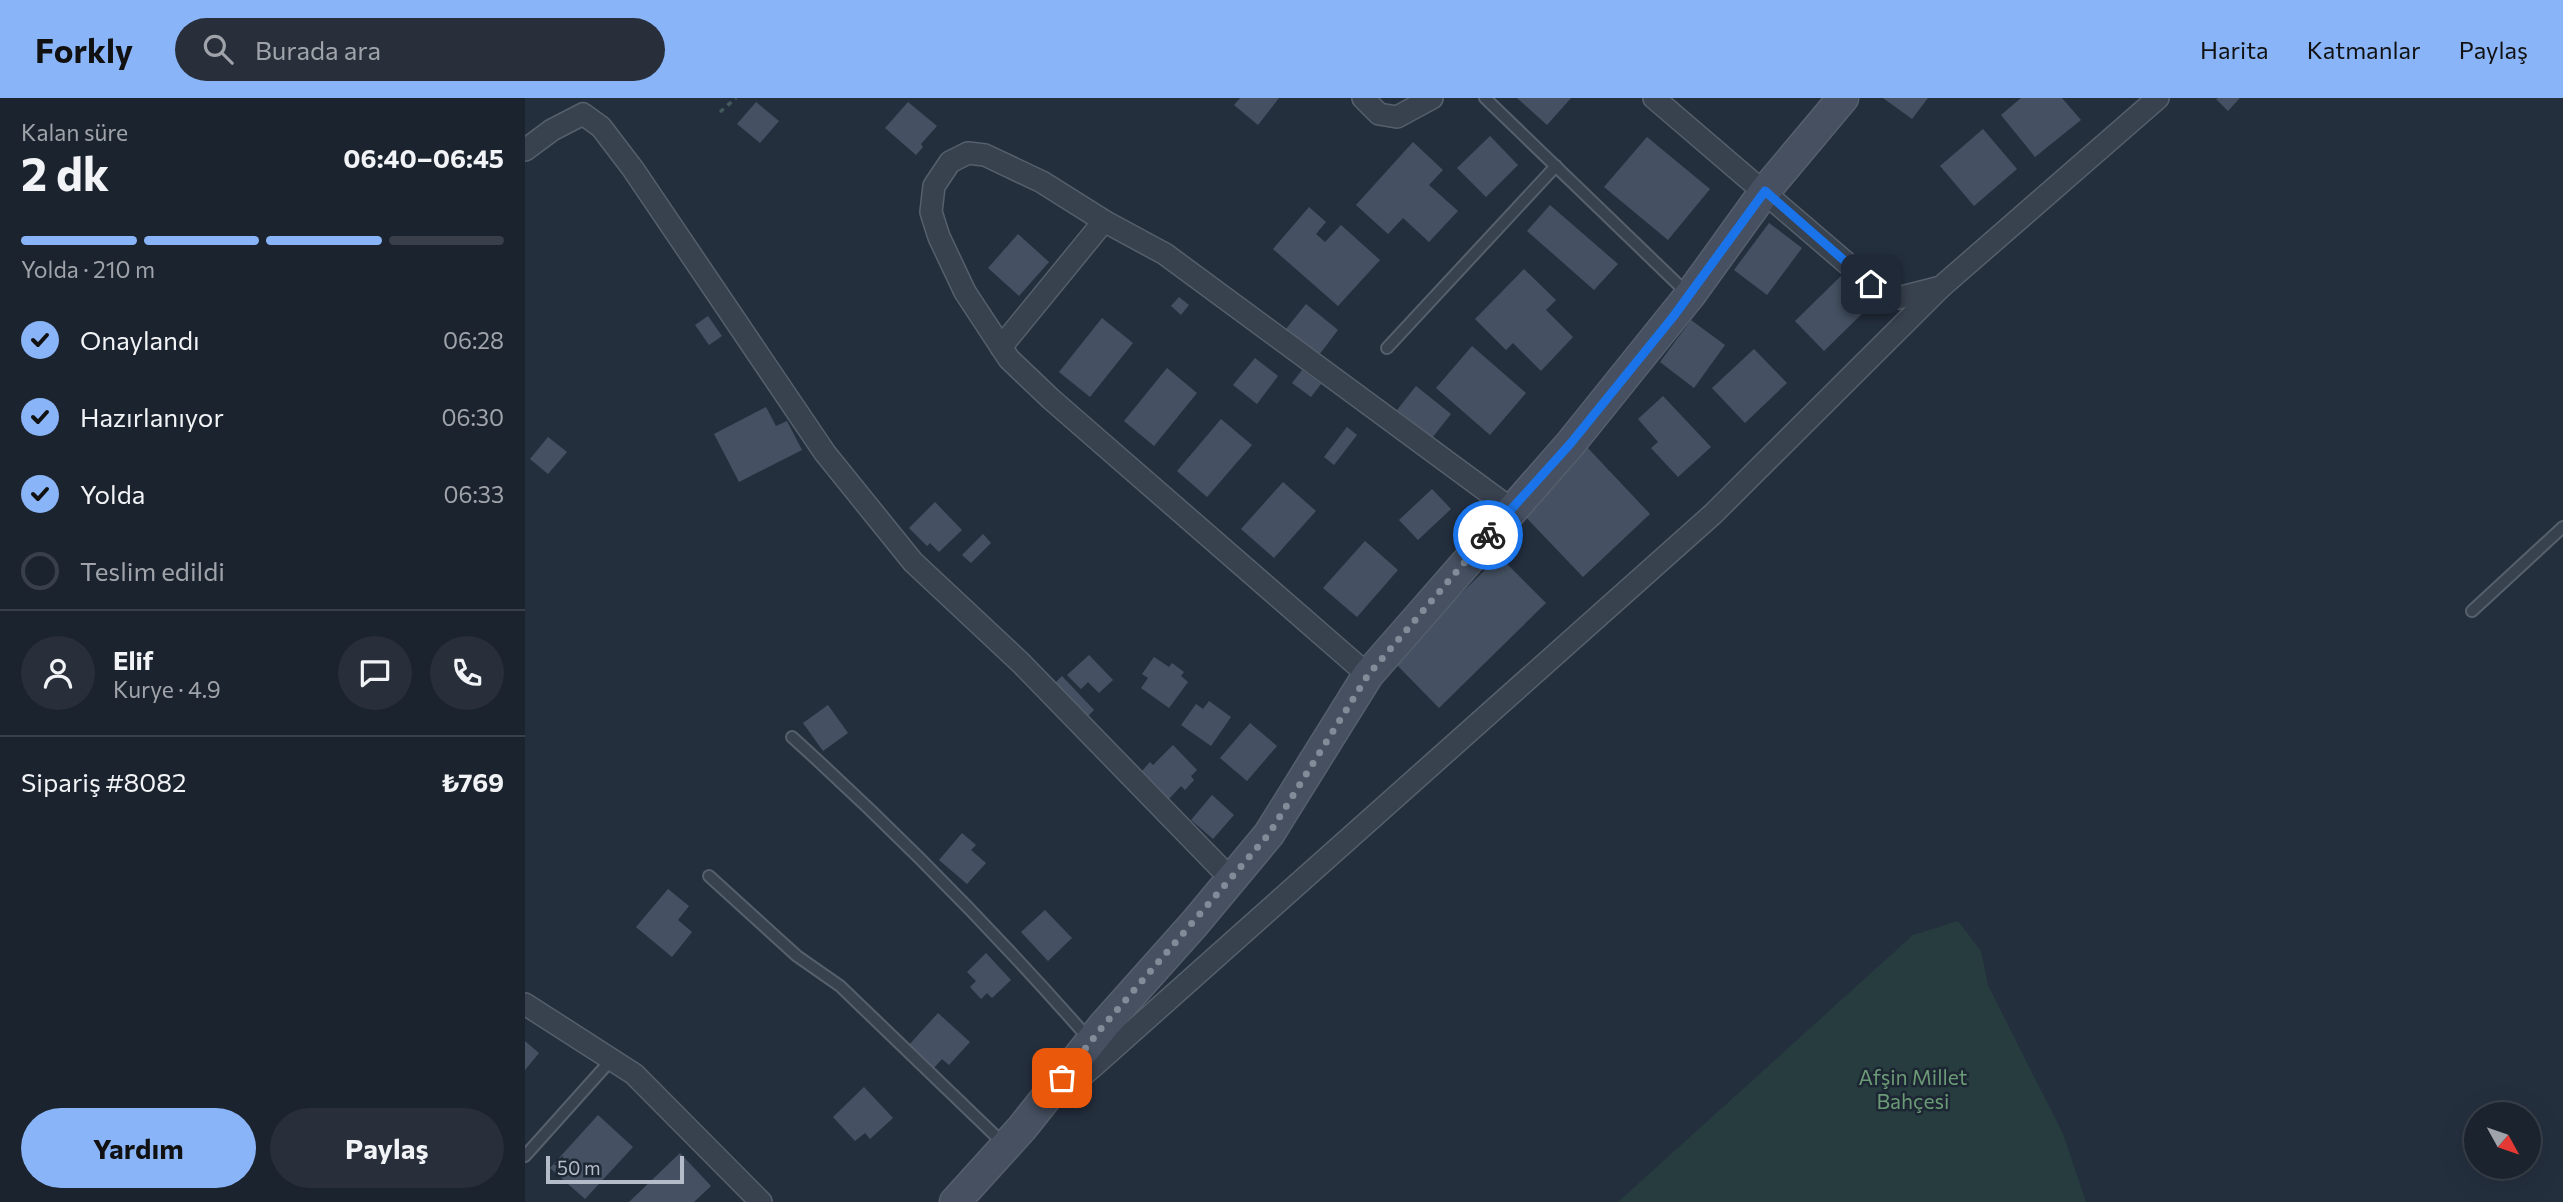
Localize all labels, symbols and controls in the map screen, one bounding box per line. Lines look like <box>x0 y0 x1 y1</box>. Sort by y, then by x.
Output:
search box <box>175 18 665 81</box>
text: Forkly <box>35 29 133 70</box>
icon: search <box>199 30 237 68</box>
text: Burada ara <box>255 34 381 65</box>
text: Harita <box>2200 35 2269 64</box>
text: Katmanlar <box>2307 35 2421 64</box>
text: Paylaş <box>2459 35 2528 64</box>
text: Kalan süre <box>21 118 128 146</box>
text: 06:40–06:45 <box>343 142 504 173</box>
text: 2 dk <box>21 144 109 200</box>
pin <box>1841 254 1901 314</box>
text: Yolda · 210 m <box>21 255 155 283</box>
icon: home <box>1852 265 1890 303</box>
icon: check <box>21 321 59 359</box>
text: Onaylandı <box>80 324 200 355</box>
text: 06:28 <box>443 326 504 354</box>
icon: check <box>21 398 59 436</box>
text: Hazırlanıyor <box>80 401 224 432</box>
text: 06:30 <box>441 403 504 431</box>
icon: check <box>21 475 59 513</box>
text: Yolda <box>80 478 145 509</box>
text: 06:33 <box>443 480 504 508</box>
courier <box>1453 500 1523 570</box>
icon: bike <box>1469 516 1507 554</box>
text: Teslim edildi <box>80 555 225 586</box>
button: person <box>21 636 95 710</box>
button: chat <box>338 636 412 710</box>
button: phone <box>430 636 504 710</box>
text: Elif <box>113 644 153 675</box>
text: Kurye · 4.9 <box>113 675 221 703</box>
text: Sipariş #8082 <box>21 766 186 797</box>
text: ₺769 <box>441 766 504 797</box>
pin <box>1032 1048 1092 1108</box>
icon: bag <box>1043 1059 1081 1097</box>
park label: Afşin Millet Bahçesi <box>1859 1064 1967 1113</box>
north arrow <box>2464 1102 2541 1180</box>
map controls <box>2464 1102 2541 1179</box>
button: Yardım <box>21 1108 256 1188</box>
button: Paylaş <box>270 1108 504 1188</box>
scale bar <box>546 1153 684 1185</box>
text: 50 m <box>557 1156 601 1179</box>

